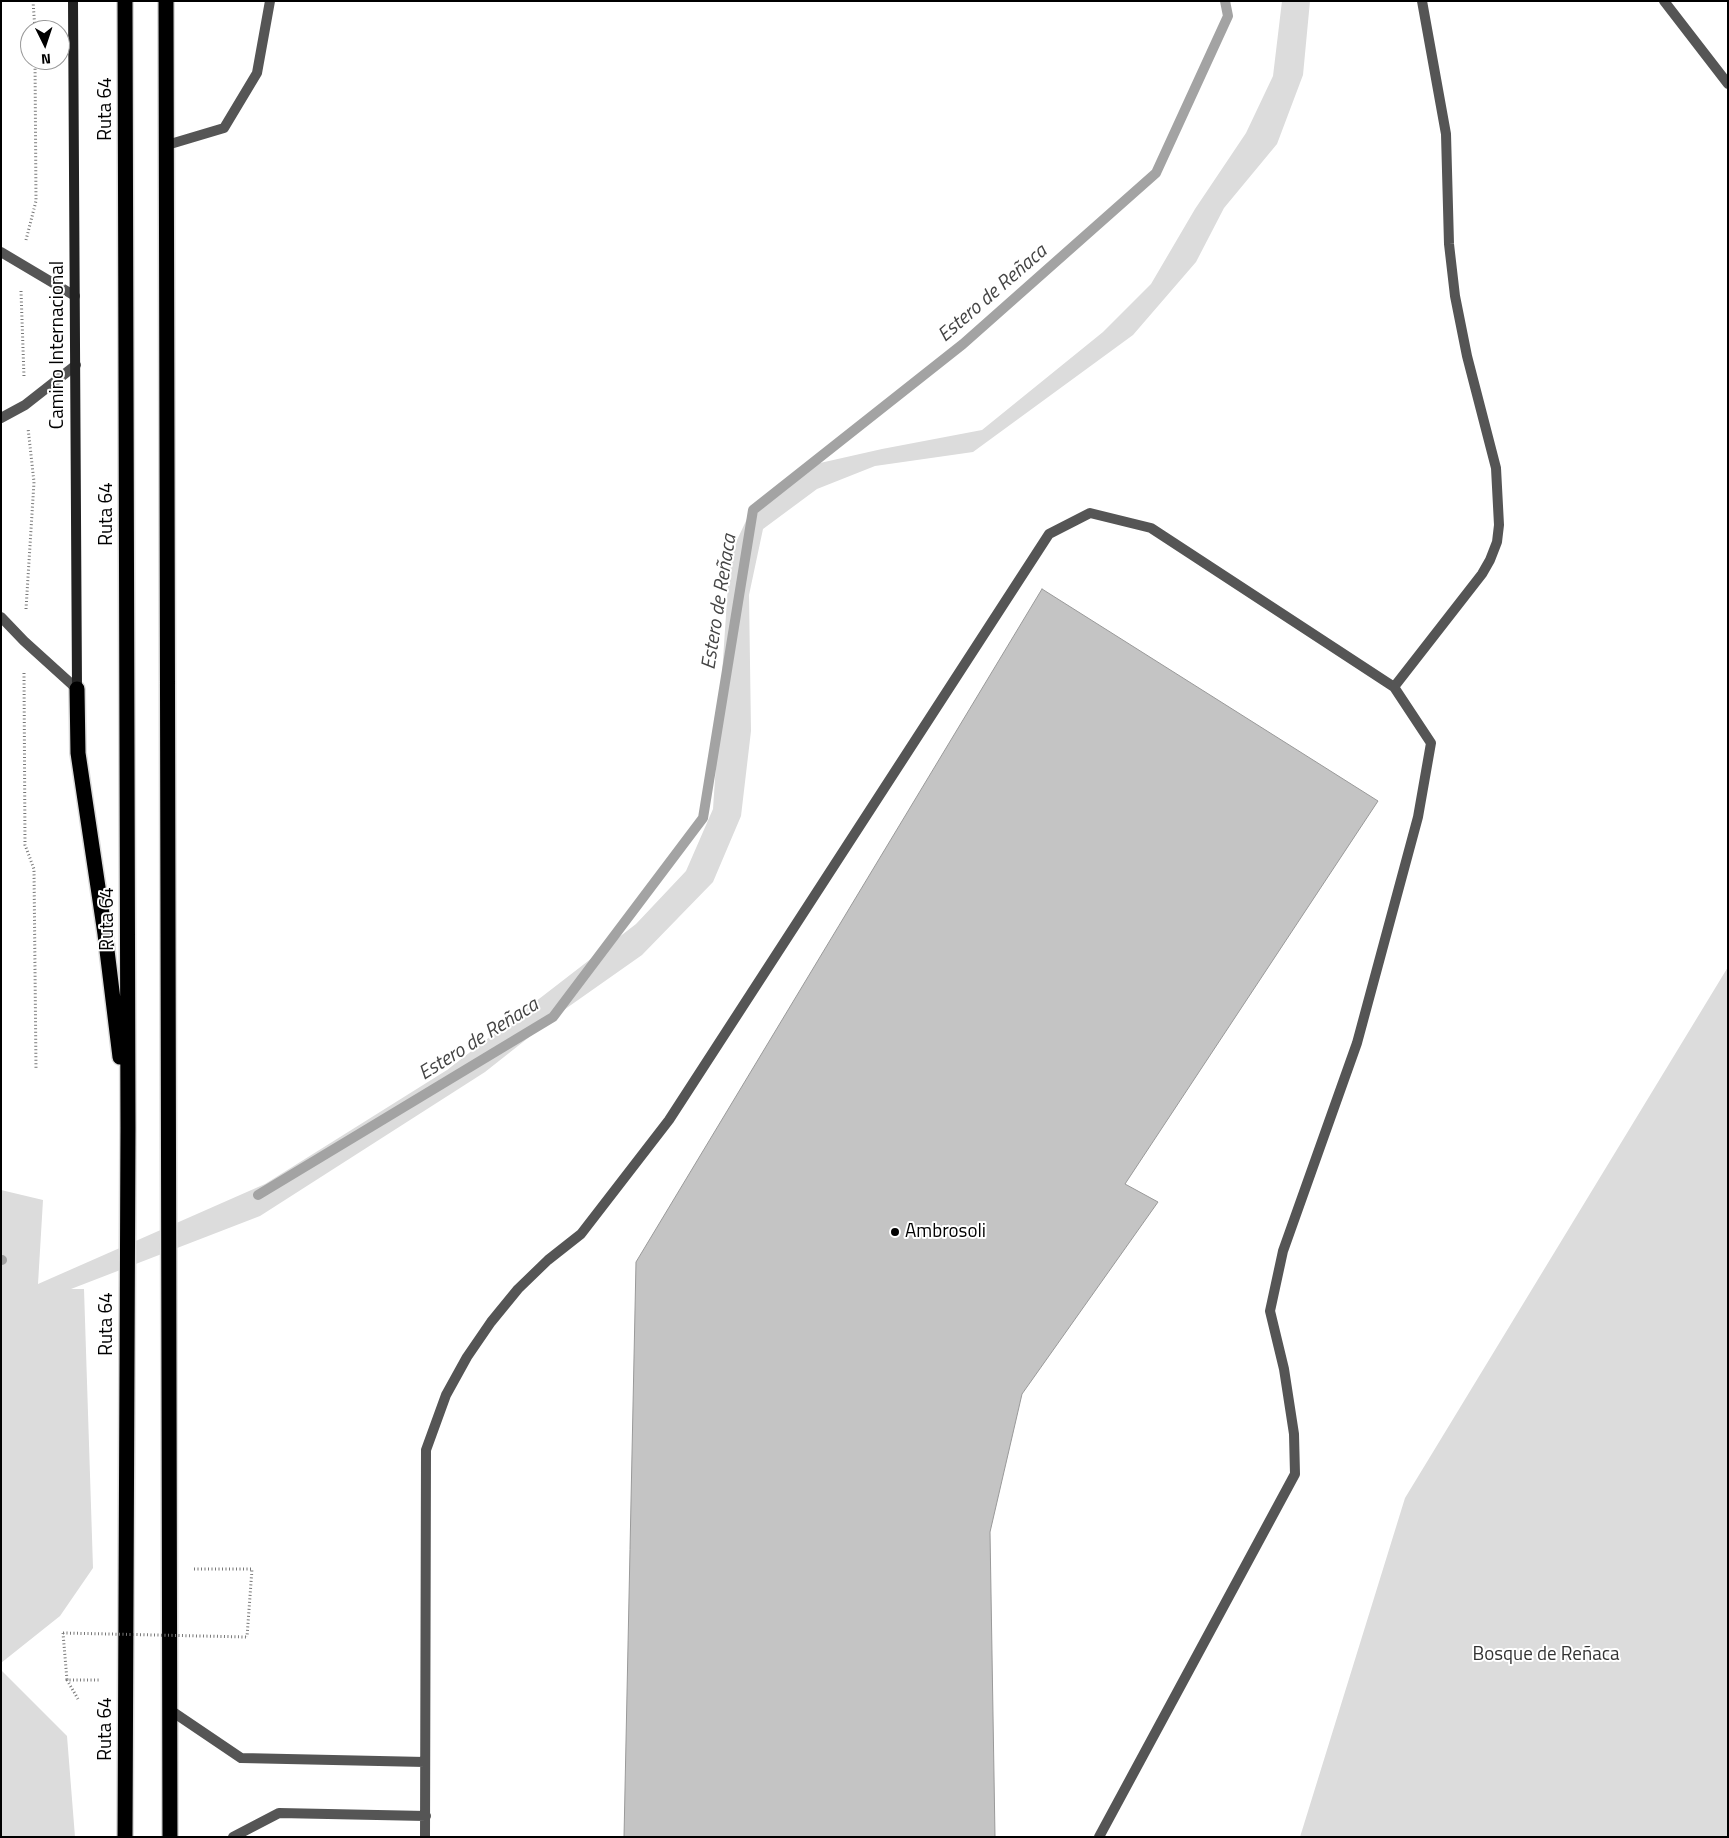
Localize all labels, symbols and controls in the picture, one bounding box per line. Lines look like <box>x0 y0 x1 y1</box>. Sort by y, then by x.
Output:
north arrow <box>20 20 70 70</box>
text: N <box>40 49 52 70</box>
street label: Ruta 64 <box>95 77 117 141</box>
water label: Estero de Reñaca <box>934 240 1052 348</box>
street label: Camino Internacional <box>47 261 69 429</box>
street label: Ruta 64 <box>96 482 118 546</box>
water label: Estero de Reñaca <box>697 533 743 671</box>
street label: Ruta 64 <box>97 887 119 951</box>
water label: Estero de Reñaca <box>415 994 543 1086</box>
place label: Ambrosoli <box>905 1221 986 1243</box>
marker: Ambrosoli <box>889 1226 901 1238</box>
street label: Ruta 64 <box>96 1292 118 1356</box>
park label: Bosque de Reñaca <box>1473 1644 1619 1666</box>
street label: Ruta 64 <box>95 1697 117 1761</box>

